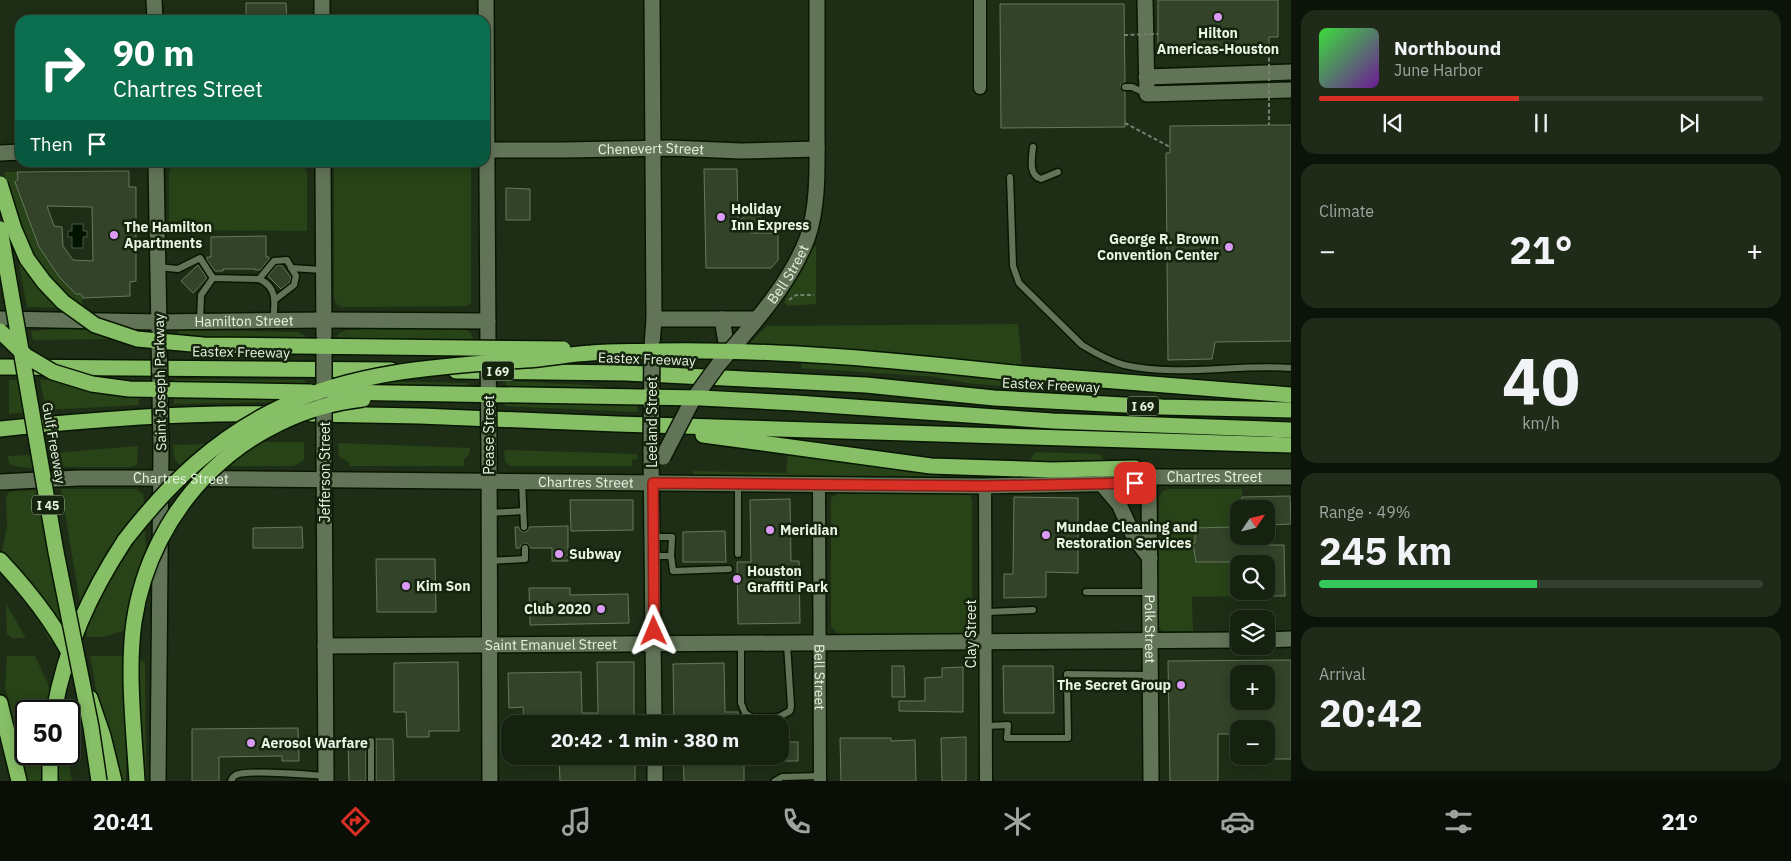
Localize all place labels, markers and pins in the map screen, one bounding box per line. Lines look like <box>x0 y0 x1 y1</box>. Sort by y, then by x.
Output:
marker: Hilton Americas-Houston <box>1212 11 1224 23</box>
place label: Hilton Americas-Houston <box>1157 24 1279 58</box>
place label: Holiday Inn Express <box>731 200 809 234</box>
marker: Holiday Inn Express <box>715 211 727 223</box>
place label: The Hamilton Apartments <box>124 218 212 252</box>
marker: The Hamilton Apartments <box>108 229 120 241</box>
place label: George R. Brown Convention Center <box>1097 230 1219 264</box>
marker: George R. Brown Convention Center <box>1223 241 1235 253</box>
pin <box>1114 462 1156 504</box>
place label: Mundae Cleaning and Restoration Services <box>1056 518 1198 552</box>
place label: Meridian <box>780 521 838 539</box>
marker: Meridian <box>764 524 776 536</box>
marker: Mundae Cleaning and Restoration Services <box>1040 529 1052 541</box>
place label: Subway <box>569 545 622 563</box>
marker: Subway <box>553 548 565 560</box>
place label: Houston Graffiti Park <box>747 562 829 596</box>
marker: Houston Graffiti Park <box>731 573 743 585</box>
place label: Kim Son <box>416 577 471 595</box>
marker: Kim Son <box>400 580 412 592</box>
place label: Club 2020 <box>524 600 591 618</box>
marker: Club 2020 <box>595 603 607 615</box>
place label: The Secret Group <box>1057 676 1171 694</box>
marker: The Secret Group <box>1175 679 1187 691</box>
place label: Aerosol Warfare <box>261 734 368 752</box>
marker: Aerosol Warfare <box>245 737 257 749</box>

